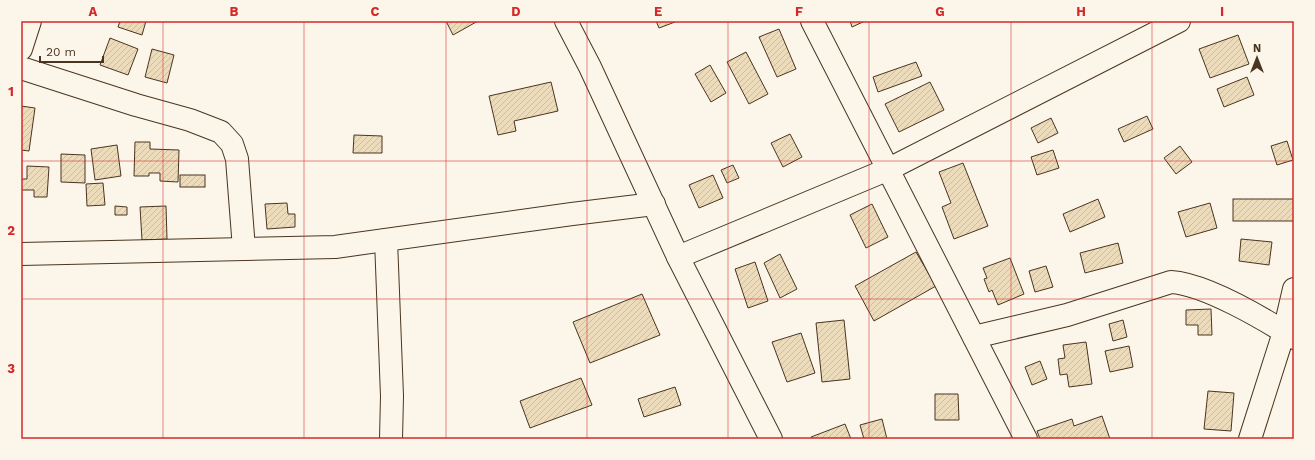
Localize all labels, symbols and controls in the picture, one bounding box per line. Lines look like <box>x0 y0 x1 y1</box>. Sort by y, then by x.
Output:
text: A <box>89 4 98 19</box>
text: B <box>230 4 239 19</box>
text: C <box>371 4 380 19</box>
text: D <box>511 4 521 19</box>
text: E <box>654 4 662 19</box>
text: F <box>795 4 803 19</box>
text: G <box>935 4 945 19</box>
text: H <box>1076 4 1086 19</box>
text: I <box>1220 4 1224 19</box>
scale bar <box>40 38 103 64</box>
north arrow <box>1237 38 1277 78</box>
text: N <box>1253 42 1261 55</box>
text: 20 m <box>46 45 76 59</box>
text: 1 <box>8 84 14 99</box>
text: 2 <box>7 223 15 238</box>
text: 3 <box>7 361 15 376</box>

